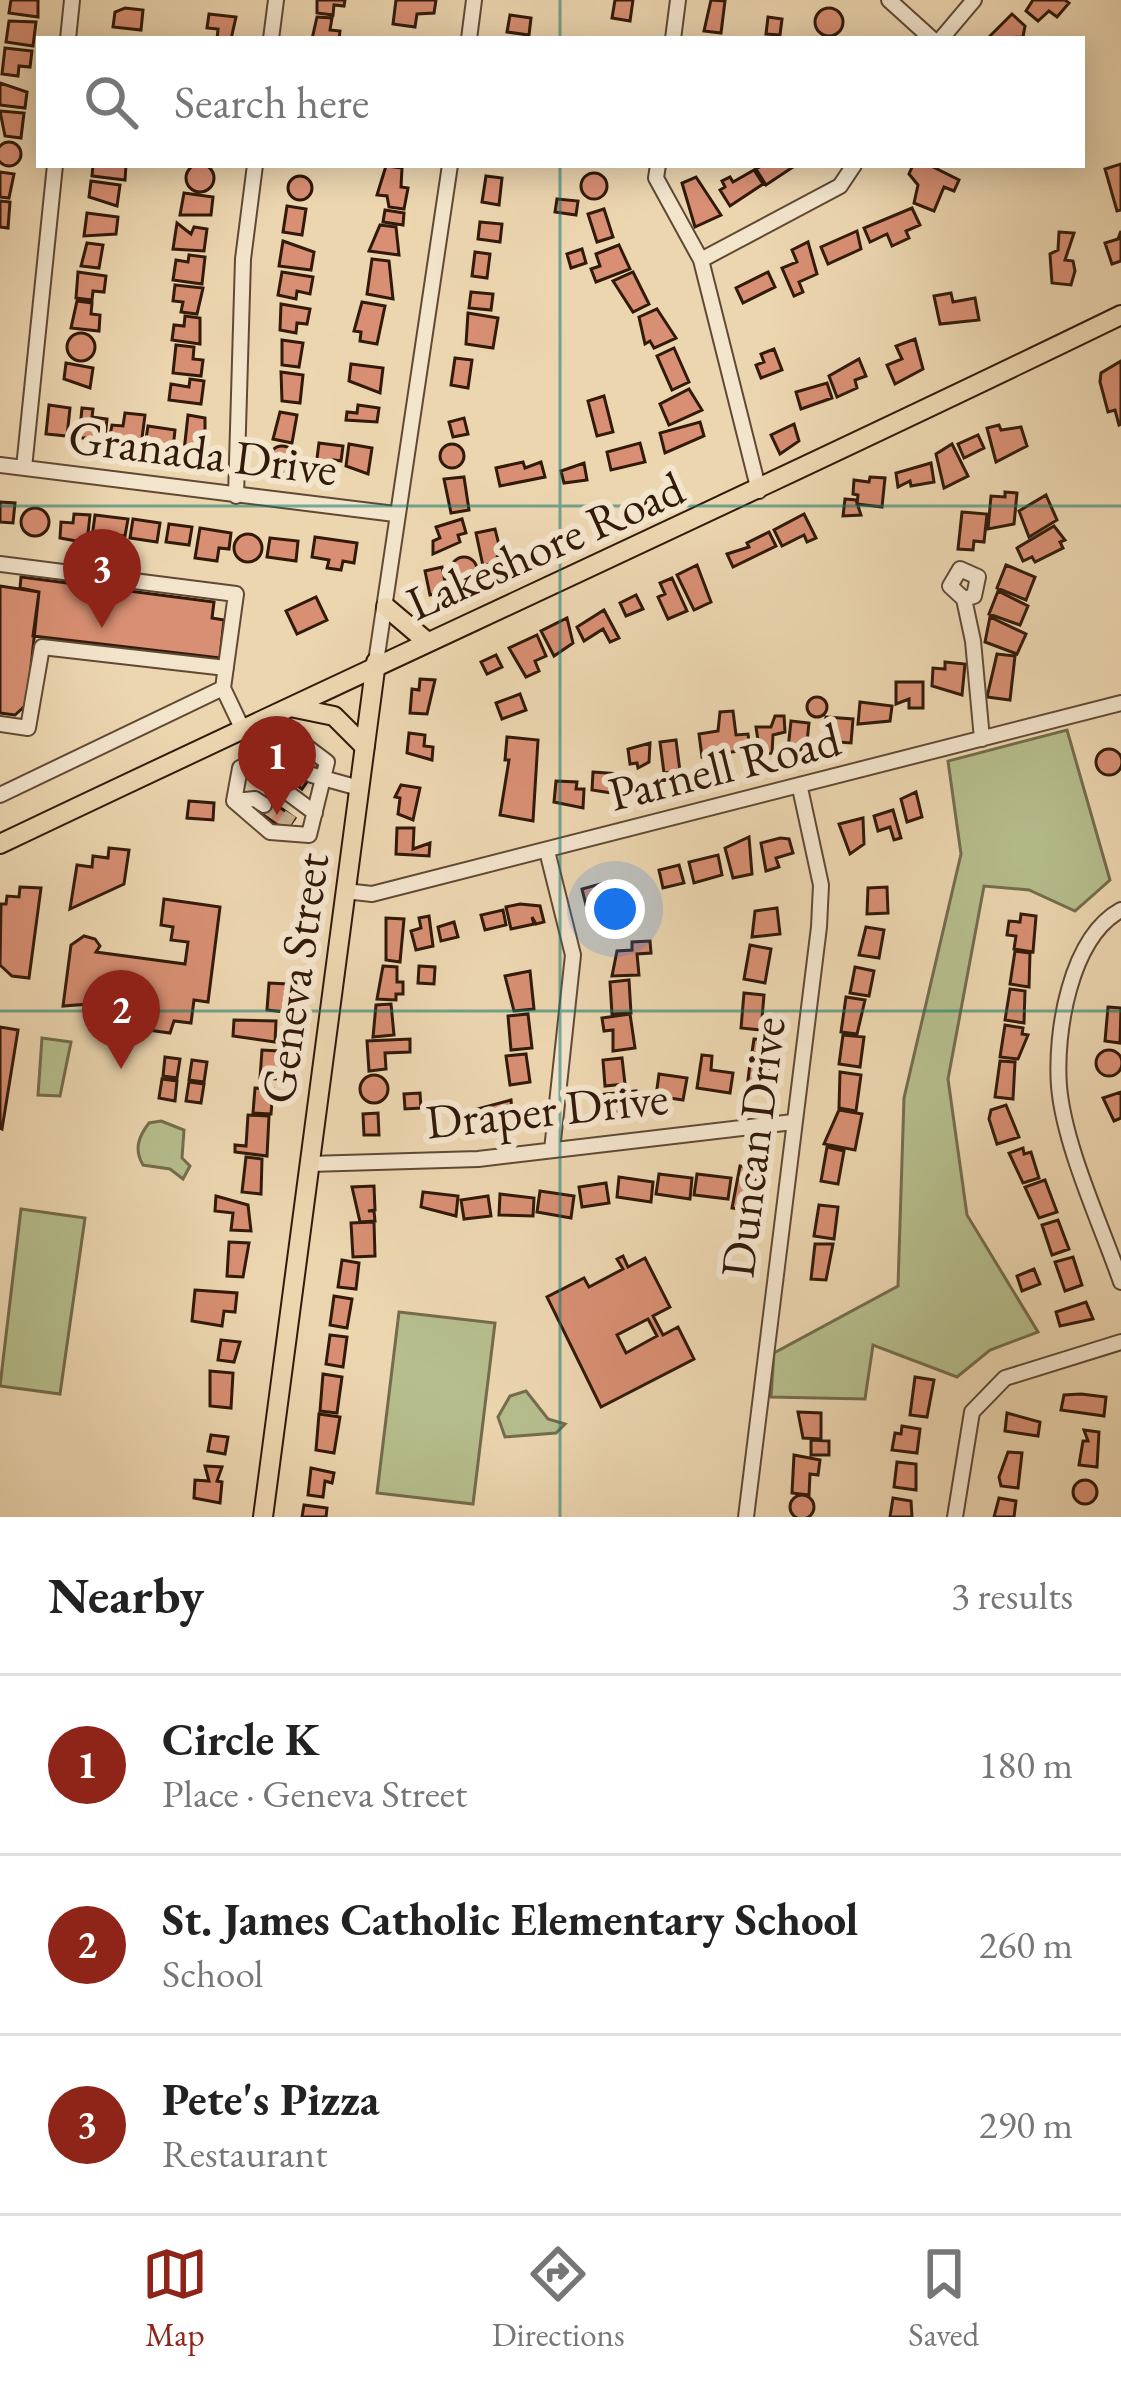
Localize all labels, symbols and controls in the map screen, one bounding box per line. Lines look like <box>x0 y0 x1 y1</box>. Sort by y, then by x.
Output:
search box <box>36 36 1085 168</box>
icon: search <box>78 69 144 135</box>
text: Search here <box>174 73 369 131</box>
street label: Granada Drive <box>65 405 341 499</box>
street label: Lakeshore Road <box>397 456 694 634</box>
pin: 3 <box>63 529 141 628</box>
street label: Parnell Road <box>602 707 847 825</box>
pin: 1 <box>238 716 316 815</box>
street label: Geneva Street <box>246 849 342 1107</box>
your location <box>585 879 645 939</box>
pin: 2 <box>82 970 160 1069</box>
street label: Duncan Drive <box>705 1013 799 1281</box>
street label: Draper Drive <box>423 1065 671 1153</box>
text: Nearby <box>48 1562 204 1628</box>
text: 3 results <box>951 1570 1073 1621</box>
text: Circle K <box>162 1710 319 1768</box>
text: 1 <box>77 1739 97 1790</box>
text: 180 m <box>979 1739 1073 1790</box>
text: Place · Geneva Street <box>162 1768 467 1819</box>
text: St. James Catholic Elementary School <box>162 1890 858 1948</box>
text: 2 <box>77 1919 97 1970</box>
text: 260 m <box>979 1919 1073 1970</box>
text: School <box>162 1948 263 1999</box>
text: Pete's Pizza <box>162 2070 380 2128</box>
text: 3 <box>77 2099 97 2150</box>
text: 290 m <box>979 2099 1073 2150</box>
text: Restaurant <box>162 2128 327 2179</box>
tab: Map <box>142 2241 208 2356</box>
tab: Directions <box>492 2241 625 2356</box>
tab: Saved <box>908 2241 979 2356</box>

